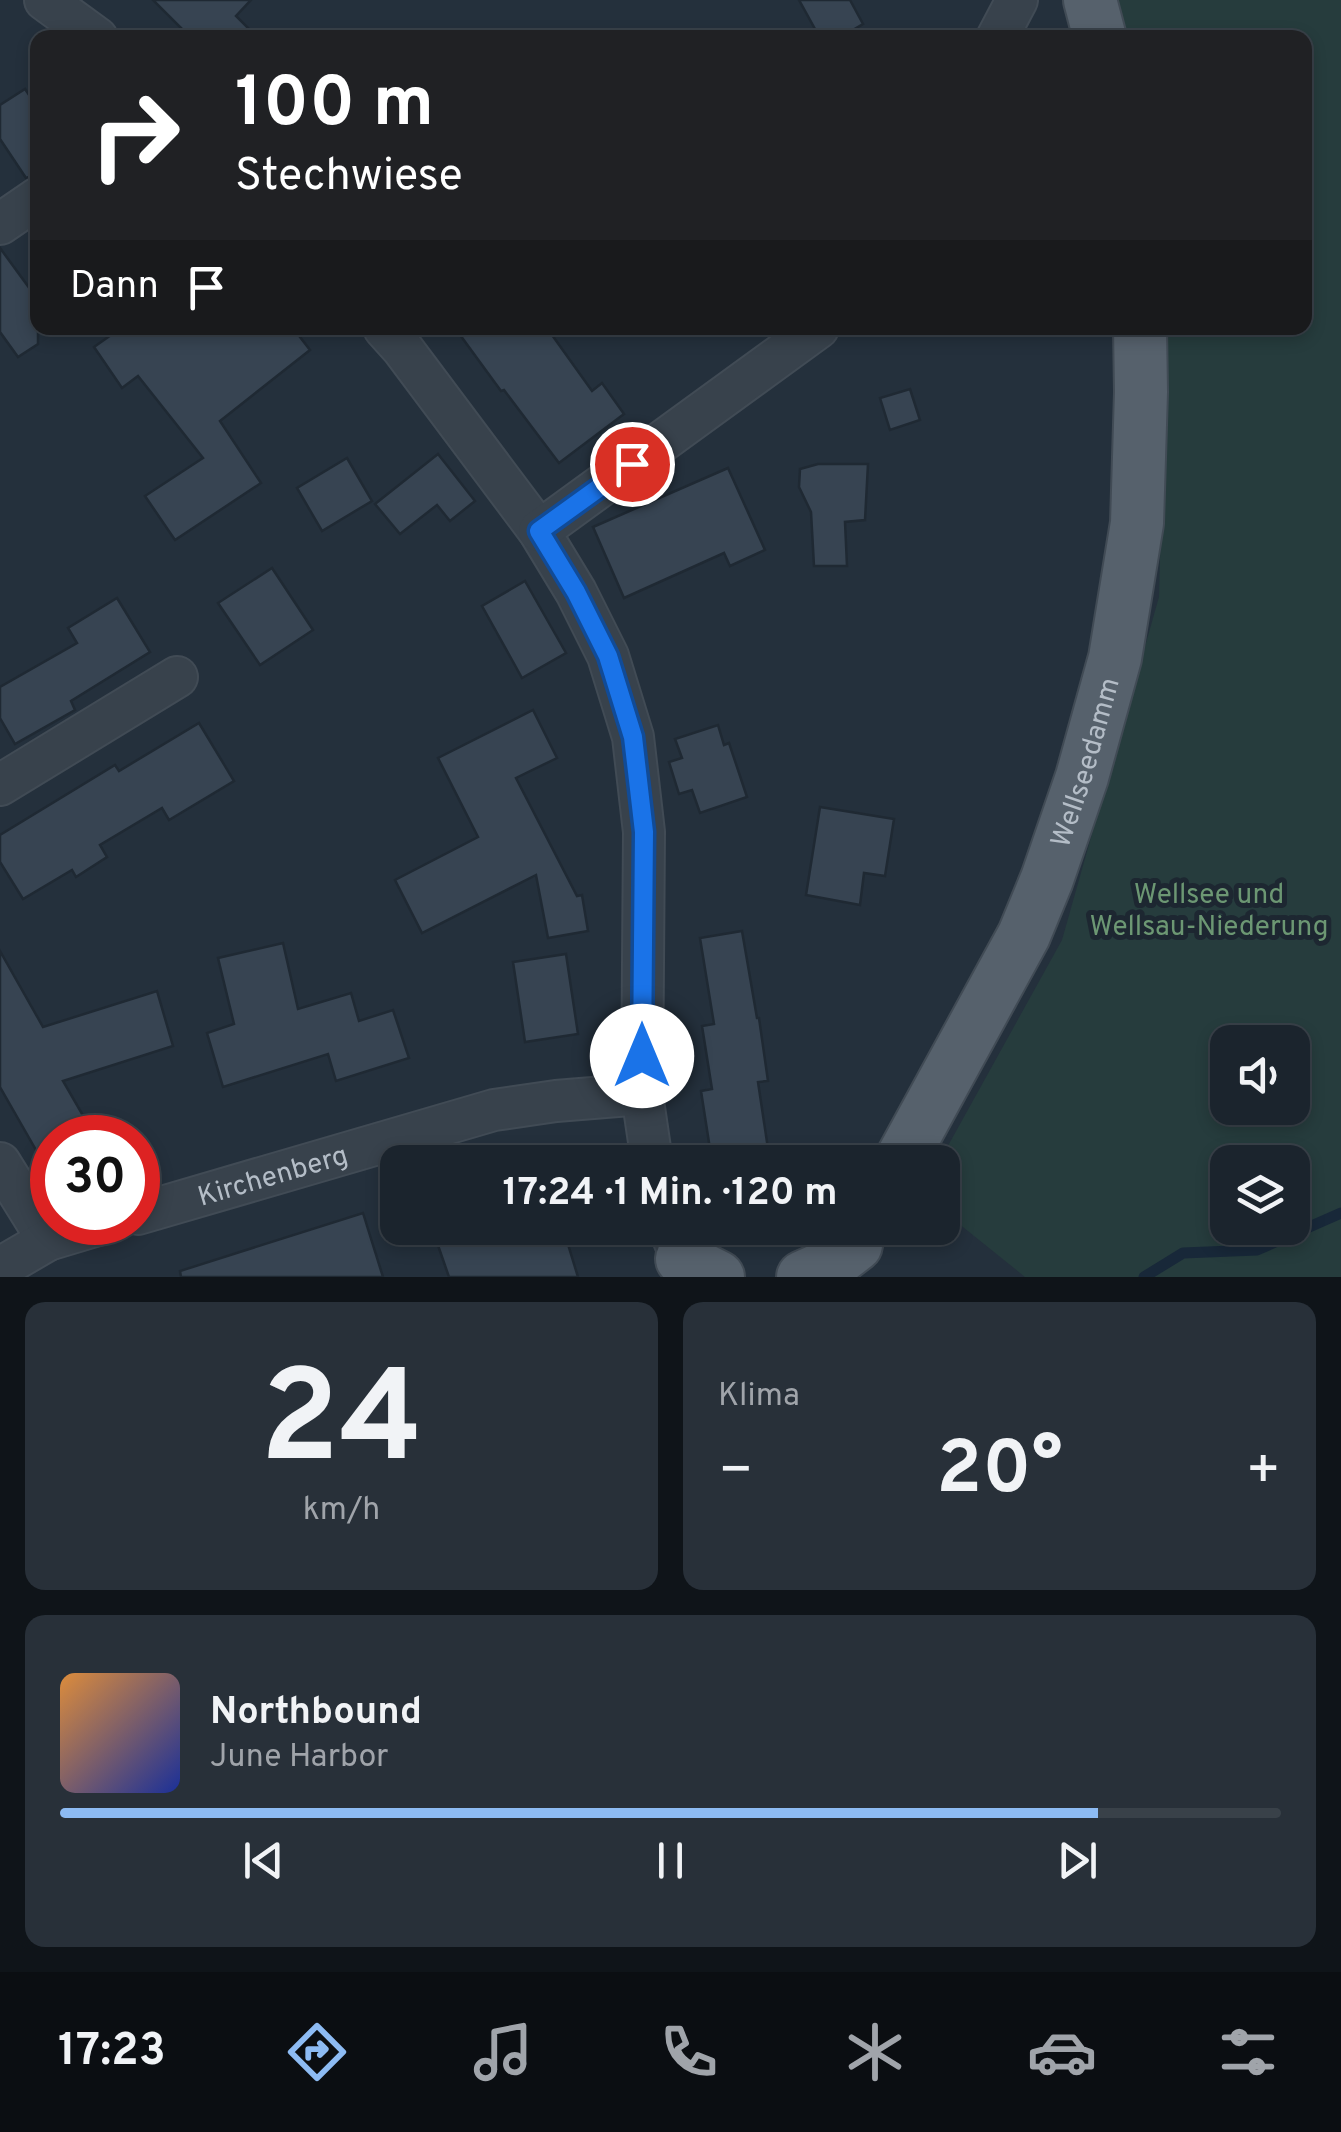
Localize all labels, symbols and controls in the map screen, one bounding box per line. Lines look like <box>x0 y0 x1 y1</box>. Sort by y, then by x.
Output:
text: 100 m <box>235 62 434 151</box>
icon: right <box>70 70 200 200</box>
text: Stechwiese <box>235 149 463 206</box>
icon: arrive <box>179 260 234 315</box>
text: Dann <box>70 263 159 312</box>
pin <box>590 422 675 507</box>
icon: arrive <box>605 437 660 492</box>
street label: Wellseedamm <box>1044 674 1130 853</box>
park label: Wellsee und Wellsau-Niederung <box>1089 878 1329 946</box>
position arrow <box>590 1004 694 1108</box>
map controls <box>1210 1025 1310 1245</box>
button: sound <box>1210 1025 1310 1125</box>
speed limit sign: 30 <box>30 1115 160 1245</box>
street label: Kirchenberg <box>194 1139 352 1217</box>
button: layers <box>1210 1145 1310 1245</box>
text: 17:24 · 1 Min. · 120 m <box>503 1170 837 1219</box>
text: 24 <box>260 1343 423 1508</box>
text: Klima <box>718 1377 800 1417</box>
text: 20° <box>936 1425 1063 1520</box>
text: − <box>718 1438 753 1508</box>
text: + <box>1246 1438 1281 1508</box>
text: km/h <box>303 1491 380 1531</box>
text: Northbound <box>210 1689 422 1738</box>
text: June Harbor <box>210 1738 389 1778</box>
icon: previous <box>236 1833 291 1888</box>
icon: pause <box>643 1833 698 1888</box>
icon: next <box>1050 1833 1105 1888</box>
icon: directions <box>282 2017 352 2087</box>
icon: music <box>468 2017 538 2087</box>
icon: phone <box>654 2017 724 2087</box>
icon: climate <box>840 2017 910 2087</box>
icon: car <box>1027 2017 1097 2087</box>
icon: filters <box>1213 2017 1283 2087</box>
text: 17:23 <box>58 2024 166 2081</box>

